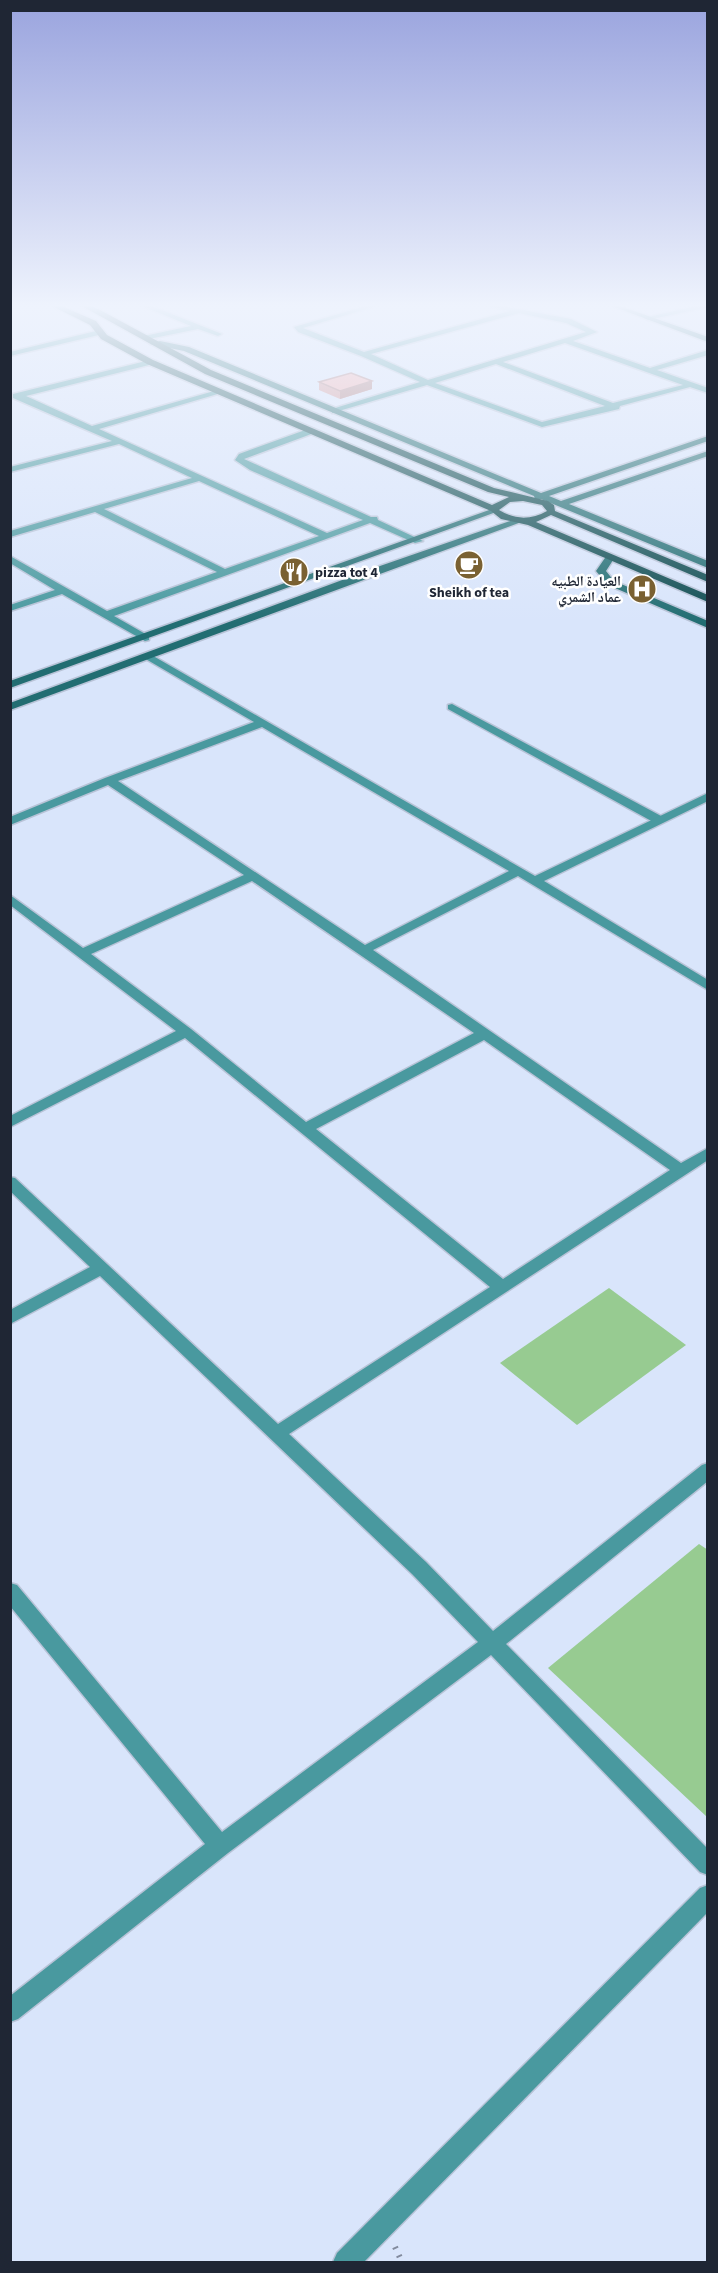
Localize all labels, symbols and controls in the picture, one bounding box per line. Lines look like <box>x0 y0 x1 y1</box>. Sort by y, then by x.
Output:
cafe icon: Sheikh of tea <box>453 549 485 581</box>
restaurant icon: pizza tot 4 <box>278 556 310 588</box>
place label: pizza tot 4 <box>315 563 378 583</box>
place label: العيادة الطبيه عماد الشمري <box>551 572 621 608</box>
hospital icon: العيادة الطبيه عماد الشمري <box>626 573 658 605</box>
place label: Sheikh of tea <box>429 583 509 603</box>

